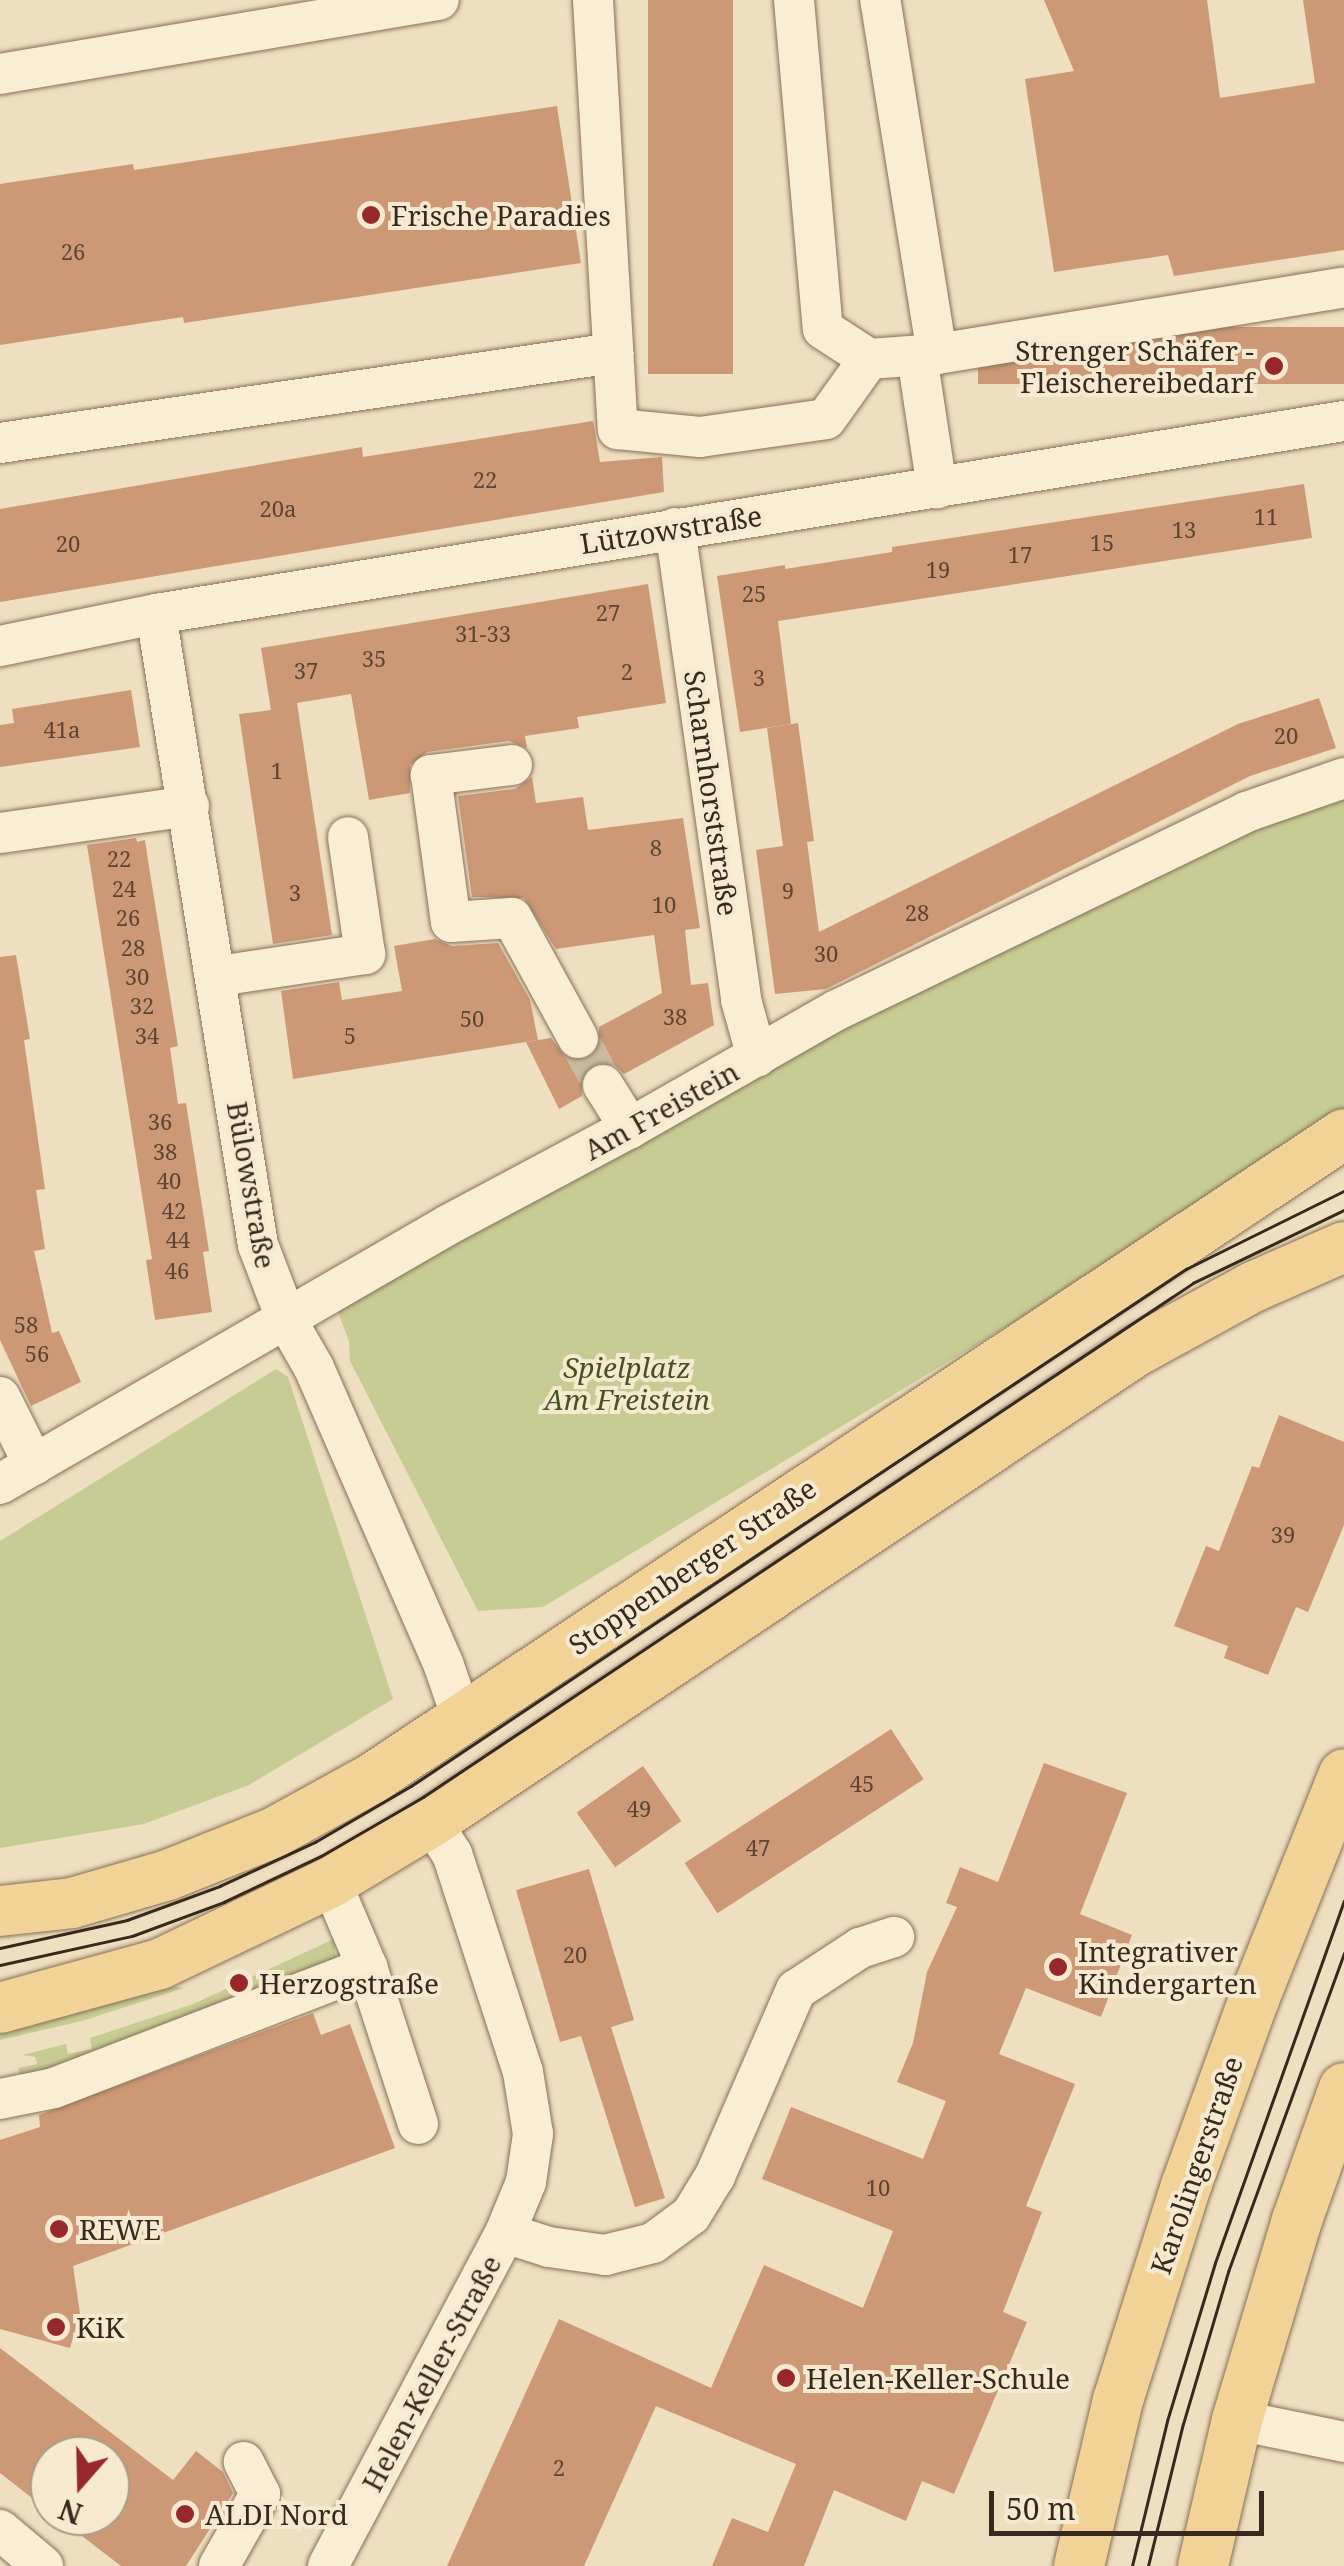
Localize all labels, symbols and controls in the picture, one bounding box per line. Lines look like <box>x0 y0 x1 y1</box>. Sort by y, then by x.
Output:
place label: Frische Paradies <box>391 198 611 232</box>
marker: Frische Paradies <box>360 204 382 226</box>
house number: 26 <box>61 239 85 265</box>
place label: Strenger Schäfer - Fleischereibedarf <box>1015 333 1254 399</box>
marker: Strenger Schäfer - Fleischereibedarf <box>1263 355 1285 377</box>
house number: 22 <box>473 467 497 493</box>
house number: 20a <box>260 496 296 522</box>
street label: Lützowstraße <box>578 498 764 560</box>
house number: 11 <box>1254 504 1278 530</box>
house number: 13 <box>1172 517 1196 543</box>
house number: 15 <box>1090 530 1114 556</box>
house number: 20 <box>56 531 80 557</box>
house number: 17 <box>1008 542 1032 568</box>
house number: 19 <box>926 557 950 583</box>
house number: 25 <box>742 581 766 607</box>
house number: 27 <box>596 600 620 626</box>
house number: 31-33 <box>455 621 511 647</box>
house number: 35 <box>362 646 386 672</box>
house number: 37 <box>294 658 318 684</box>
house number: 2 <box>621 659 633 685</box>
house number: 3 <box>753 665 765 691</box>
street label: Scharnhorststraße <box>678 668 746 918</box>
house number: 41a <box>44 717 80 743</box>
house number: 20 <box>1274 723 1298 749</box>
house number: 1 <box>271 758 283 784</box>
house number: 8 <box>650 835 662 861</box>
house number: 22 <box>107 846 131 872</box>
house number: 24 <box>112 876 136 902</box>
house number: 9 <box>782 878 794 904</box>
house number: 3 <box>289 880 301 906</box>
house number: 10 <box>652 892 676 918</box>
house number: 28 <box>905 900 929 926</box>
house number: 26 <box>116 905 140 931</box>
house number: 28 <box>121 935 145 961</box>
house number: 30 <box>814 941 838 967</box>
house number: 30 <box>125 964 149 990</box>
house number: 32 <box>130 993 154 1019</box>
house number: 38 <box>663 1004 687 1030</box>
house number: 50 <box>460 1006 484 1032</box>
house number: 34 <box>135 1023 159 1049</box>
house number: 5 <box>344 1023 356 1049</box>
street label: Am Freistein <box>578 1054 744 1166</box>
street label: Bülowstraße <box>221 1099 283 1271</box>
house number: 36 <box>148 1109 172 1135</box>
house number: 38 <box>153 1139 177 1165</box>
house number: 40 <box>157 1168 181 1194</box>
house number: 42 <box>162 1198 186 1224</box>
house number: 44 <box>166 1227 190 1253</box>
house number: 46 <box>165 1258 189 1284</box>
house number: 58 <box>14 1312 38 1338</box>
house number: 56 <box>25 1341 49 1367</box>
park label: Spielplatz Am Freistein <box>544 1350 710 1416</box>
street label: Stoppenberger Straße <box>562 1471 822 1661</box>
house number: 39 <box>1271 1522 1295 1548</box>
house number: 45 <box>850 1771 874 1797</box>
house number: 49 <box>627 1796 651 1822</box>
house number: 47 <box>746 1835 770 1861</box>
place label: Integrativer Kindergarten <box>1078 1934 1257 2000</box>
house number: 20 <box>563 1942 587 1968</box>
marker: Integrativer Kindergarten <box>1047 1956 1069 1978</box>
place label: Herzogstraße <box>259 1966 439 2000</box>
marker: Herzogstraße <box>228 1972 250 1994</box>
street label: Karolingerstraße <box>1143 2052 1249 2278</box>
house number: 10 <box>866 2175 890 2201</box>
place label: REWE <box>79 2212 161 2246</box>
marker: REWE <box>48 2218 70 2240</box>
street label: Helen-Keller-Straße <box>355 2249 507 2497</box>
place label: KiK <box>76 2310 124 2344</box>
marker: KiK <box>45 2316 67 2338</box>
place label: Helen-Keller-Schule <box>806 2361 1070 2395</box>
marker: Helen-Keller-Schule <box>775 2367 797 2389</box>
north arrow <box>30 2436 130 2536</box>
house number: 2 <box>553 2455 565 2481</box>
scale bar <box>994 2471 1269 2533</box>
text: 50 m <box>1006 2488 1076 2529</box>
text: N <box>54 2491 87 2534</box>
place label: ALDI Nord <box>205 2497 348 2531</box>
marker: ALDI Nord <box>174 2503 196 2525</box>

